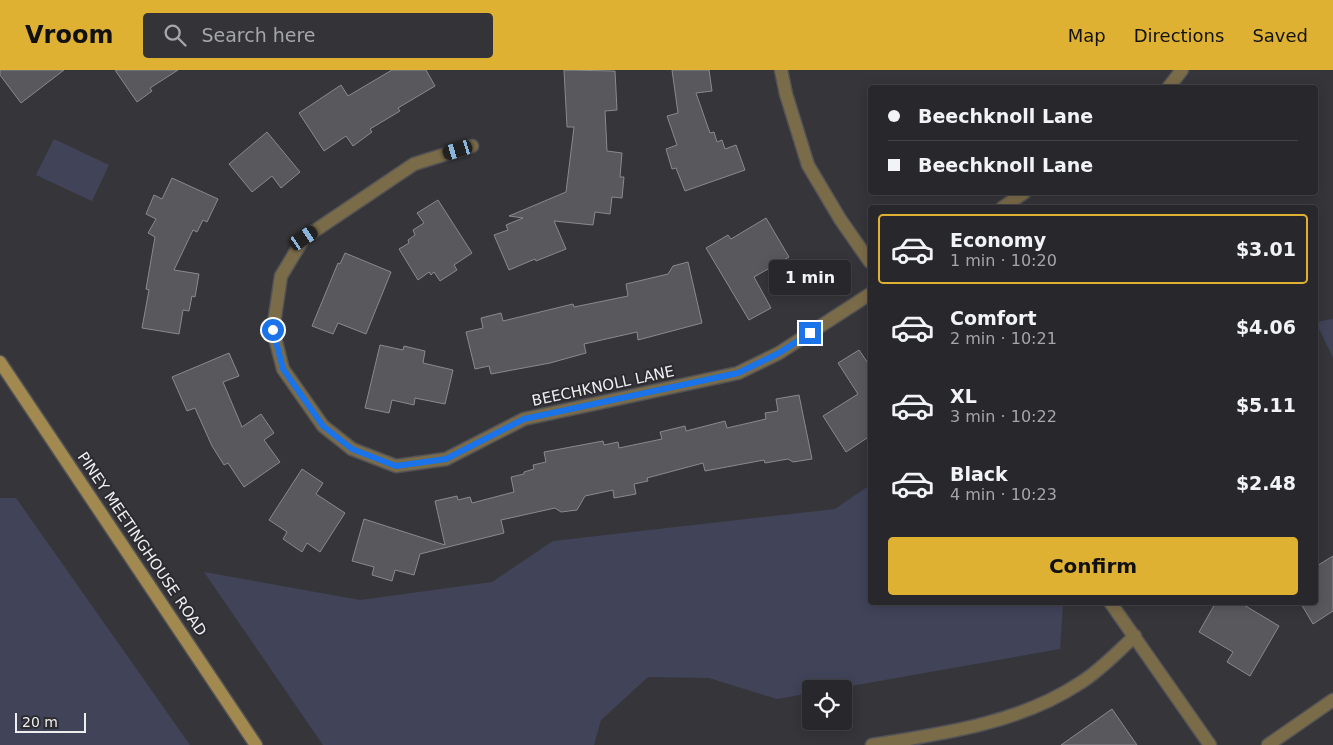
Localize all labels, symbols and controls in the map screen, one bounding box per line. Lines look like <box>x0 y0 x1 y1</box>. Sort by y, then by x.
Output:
search box <box>143 13 493 58</box>
text: Vroom <box>25 21 113 49</box>
icon: search <box>161 21 189 49</box>
text: Search here <box>201 24 316 46</box>
text: Map <box>1068 25 1106 46</box>
text: Directions <box>1134 25 1224 46</box>
text: Saved <box>1252 25 1308 46</box>
text: Beechknoll Lane <box>918 105 1093 127</box>
car <box>441 138 474 162</box>
text: Beechknoll Lane <box>918 154 1093 176</box>
car <box>287 223 320 253</box>
icon: car <box>890 227 935 272</box>
text: Economy <box>950 229 1046 251</box>
text: $3.01 <box>1236 238 1296 260</box>
text: 1 min · 10:20 <box>950 251 1057 270</box>
callout: 1 min <box>769 260 851 296</box>
text: 1 min <box>785 268 835 287</box>
icon: car <box>890 305 935 350</box>
text: Comfort <box>950 307 1037 329</box>
text: $4.06 <box>1236 316 1296 338</box>
route start <box>262 319 284 341</box>
route end <box>799 322 821 344</box>
text: 2 min · 10:21 <box>950 329 1057 348</box>
street label: BEECHKNOLL LANE <box>530 362 676 410</box>
icon: car <box>890 383 935 428</box>
text: XL <box>950 385 977 407</box>
text: $5.11 <box>1236 394 1296 416</box>
text: 3 min · 10:22 <box>950 407 1057 426</box>
street label: PINEY MEETINGHOUSE ROAD <box>74 449 210 639</box>
icon: car <box>890 461 935 506</box>
text: Black <box>950 463 1008 485</box>
text: $2.48 <box>1236 472 1296 494</box>
text: 4 min · 10:23 <box>950 485 1057 504</box>
button: Confirm <box>888 537 1298 595</box>
map controls <box>802 680 852 730</box>
button: locate <box>802 680 852 730</box>
scale bar <box>15 710 86 733</box>
text: 20 m <box>22 714 58 730</box>

